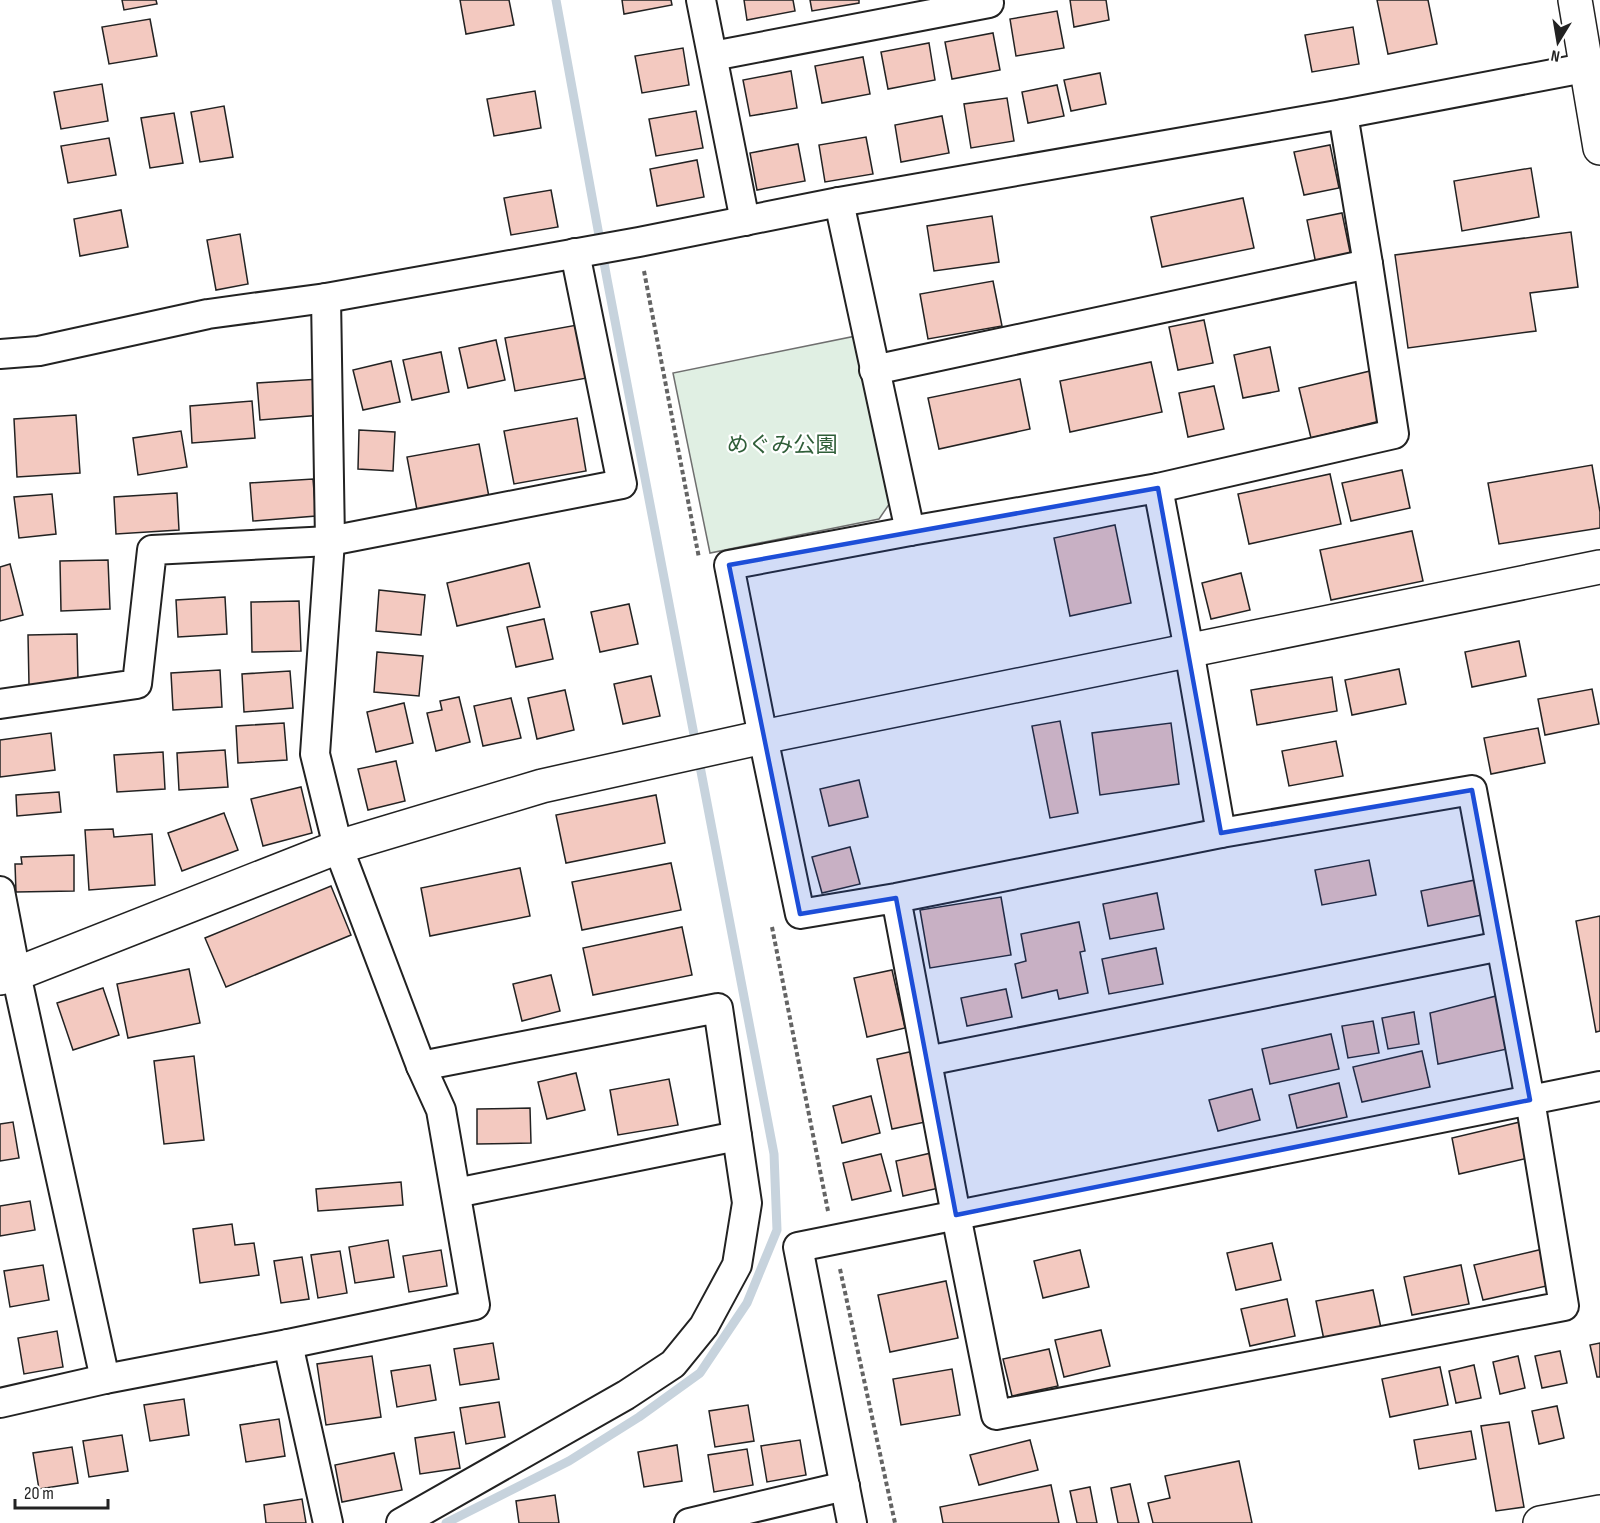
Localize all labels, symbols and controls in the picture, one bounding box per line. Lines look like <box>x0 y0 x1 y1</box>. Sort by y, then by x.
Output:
north arrow <box>1528 12 1588 72</box>
text: N <box>1549 45 1561 65</box>
park label: めぐみ公園 <box>727 432 837 459</box>
scale bar <box>15 1472 108 1510</box>
text: 20 m <box>24 1483 54 1504</box>

